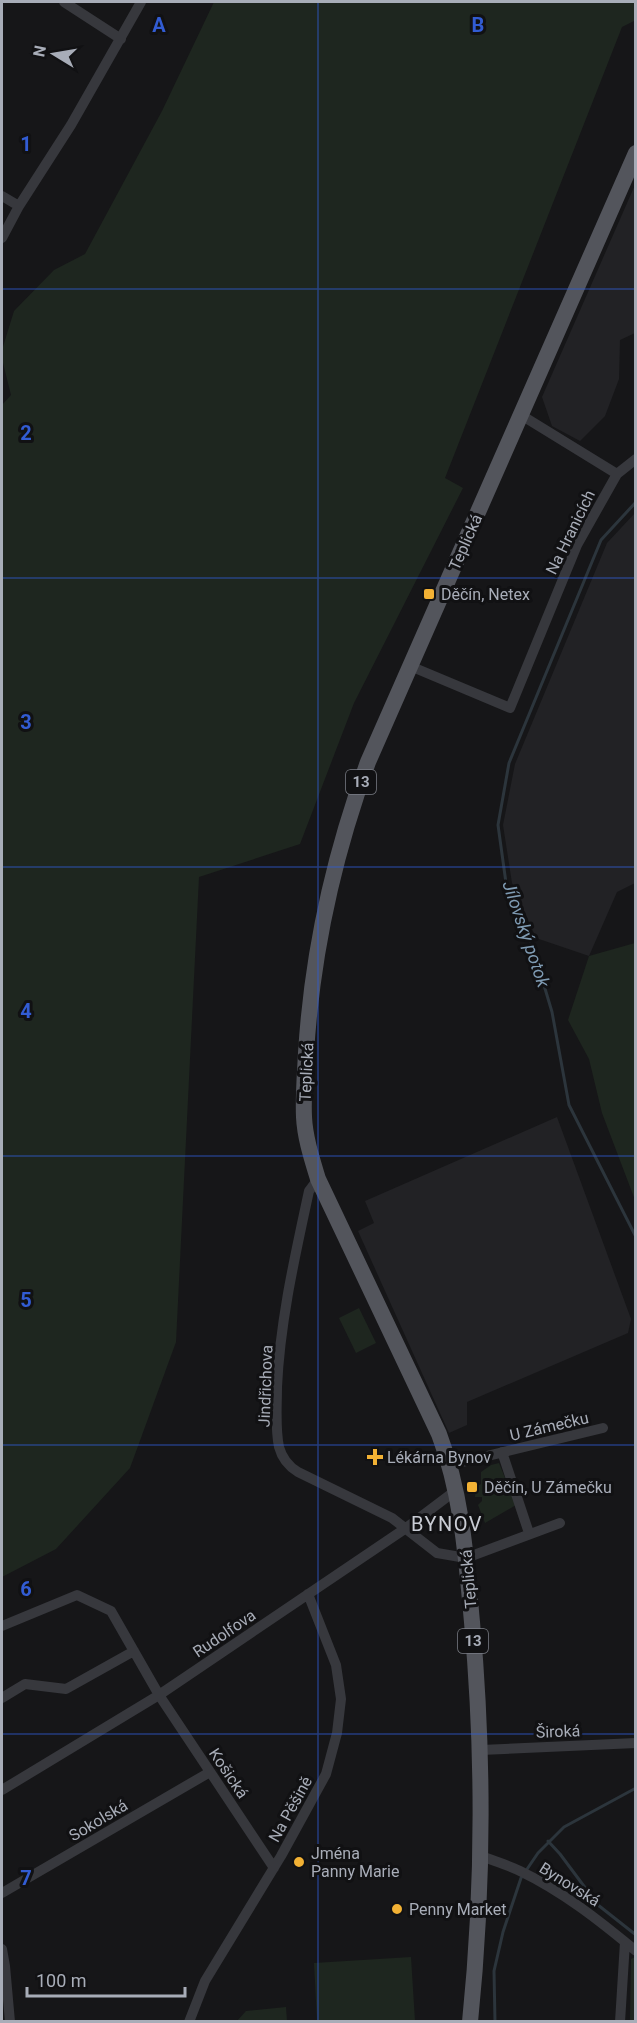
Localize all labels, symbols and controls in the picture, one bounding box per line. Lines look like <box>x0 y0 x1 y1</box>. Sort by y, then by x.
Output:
text: A <box>152 13 166 37</box>
text: B <box>472 13 484 37</box>
north arrow <box>24 24 84 84</box>
text: N <box>29 44 50 59</box>
text: 1 <box>20 132 32 156</box>
text: 2 <box>20 421 32 445</box>
street label: Na Hranicích <box>542 487 599 578</box>
street label: Teplická <box>445 511 486 573</box>
place label: Děčín, Netex <box>441 585 530 604</box>
marker: Děčín, Netex <box>422 587 436 601</box>
text: 3 <box>20 710 32 734</box>
road number: 13 <box>346 770 376 794</box>
water label: Jílovský potok <box>498 878 555 991</box>
text: 4 <box>20 999 32 1023</box>
street label: Teplická <box>295 1042 318 1102</box>
text: 5 <box>20 1288 32 1312</box>
street label: Jindřichova <box>255 1345 276 1428</box>
street label: U Zámečku <box>508 1408 590 1445</box>
place label: Lékárna Bynov <box>387 1448 491 1467</box>
marker: Lékárna Bynov <box>368 1450 382 1464</box>
place label: Děčín, U Zámečku <box>484 1478 612 1497</box>
marker: Děčín, U Zámečku <box>465 1480 479 1494</box>
district label: BYNOV <box>411 1512 483 1536</box>
street label: Teplická <box>456 1549 481 1609</box>
text: 6 <box>20 1577 32 1601</box>
street label: Rudolfova <box>189 1606 259 1661</box>
road number: 13 <box>458 1629 488 1653</box>
street label: Široká <box>535 1720 581 1742</box>
street label: Košická <box>205 1745 252 1802</box>
street label: Na Pěšině <box>265 1773 316 1845</box>
street label: Sokolská <box>66 1796 131 1845</box>
place label: Jména Panny Marie <box>311 1844 399 1881</box>
marker: Jména Panny Marie <box>292 1855 306 1869</box>
street label: Bynovská <box>536 1858 604 1911</box>
text: 7 <box>20 1866 32 1890</box>
place label: Penny Market <box>409 1900 506 1919</box>
marker: Penny Market <box>390 1902 404 1916</box>
scale bar <box>27 1960 184 1998</box>
text: 100 m <box>36 1970 87 1991</box>

